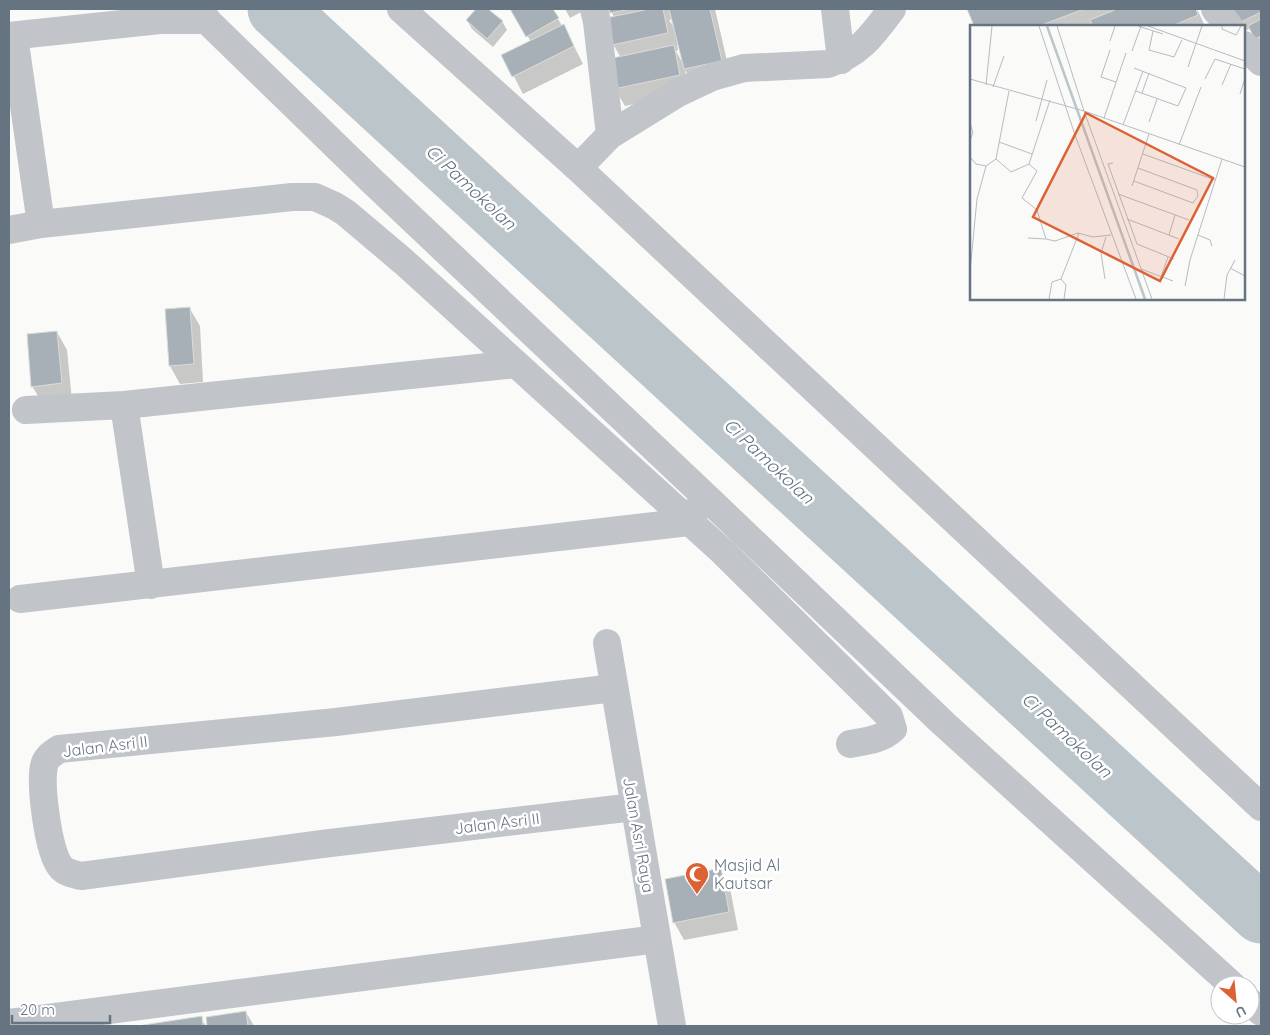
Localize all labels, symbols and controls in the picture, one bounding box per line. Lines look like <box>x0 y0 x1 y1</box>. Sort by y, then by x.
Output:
inset map <box>970 25 1245 300</box>
water label: Ci Pamokolan <box>421 139 521 235</box>
water label: Ci Pamokolan <box>719 413 819 509</box>
water label: Ci Pamokolan <box>1017 687 1117 783</box>
street label: Jalan Asri II <box>61 731 149 761</box>
street label: Jalan Asri Raya <box>619 776 659 894</box>
street label: Jalan Asri II <box>453 808 541 838</box>
place label: Masjid Al Kautsar <box>714 855 780 893</box>
mosque icon: Masjid Al Kautsar <box>684 861 710 895</box>
north arrow <box>1210 975 1260 1025</box>
scale bar <box>12 992 110 1024</box>
text: 20 m <box>20 1000 55 1019</box>
text: U <box>1232 1001 1249 1022</box>

